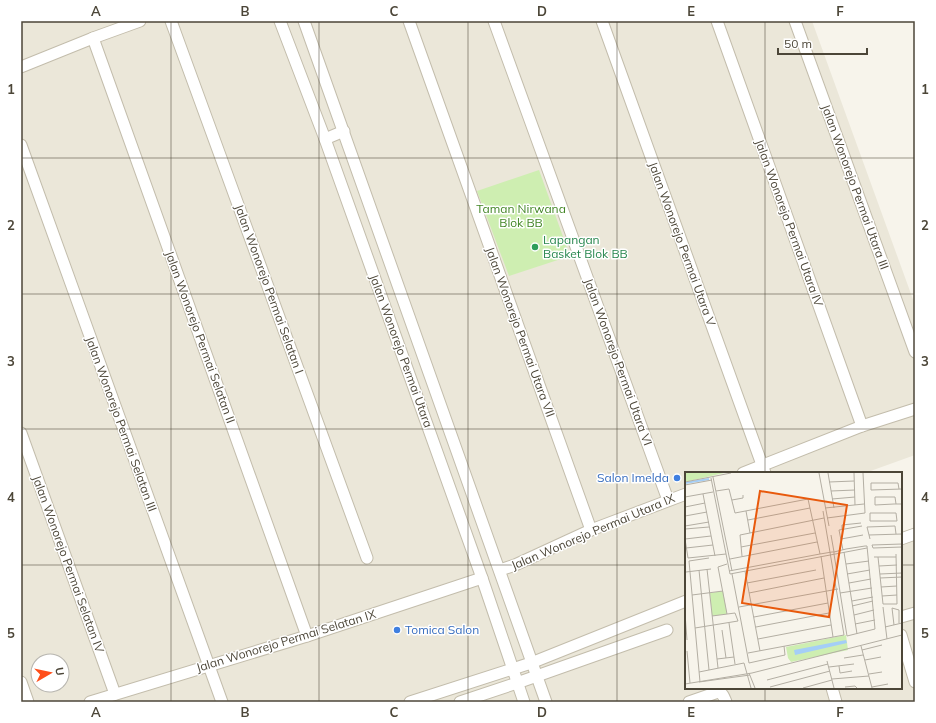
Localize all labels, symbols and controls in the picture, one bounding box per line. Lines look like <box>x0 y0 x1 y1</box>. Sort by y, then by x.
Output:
text: A <box>91 3 101 19</box>
text: B <box>241 3 250 19</box>
text: C <box>390 3 399 19</box>
text: D <box>537 3 547 19</box>
text: E <box>687 3 695 19</box>
text: F <box>836 3 844 19</box>
scale bar <box>778 30 867 56</box>
text: 50 m <box>784 36 812 51</box>
text: 1 <box>7 81 15 97</box>
text: 1 <box>921 81 929 97</box>
street label: Jalan Wonorejo Permai Utara III <box>819 102 892 271</box>
street label: Jalan Wonorejo Permai Utara IV <box>752 137 827 309</box>
street label: Jalan Wonorejo Permai Utara V <box>646 160 719 329</box>
park label: Taman Nirwana Blok BB <box>476 201 566 230</box>
street label: Jalan Wonorejo Permai Selatan I <box>232 202 307 376</box>
text: 2 <box>7 217 15 233</box>
text: 2 <box>921 217 929 233</box>
place label: Lapangan Basket Blok BB <box>543 232 628 261</box>
marker: Lapangan Basket Blok BB <box>530 242 540 252</box>
street label: Jalan Wonorejo Permai Utara VII <box>483 245 558 419</box>
street label: Jalan Wonorejo Permai Selatan II <box>162 249 239 425</box>
street label: Jalan Wonorejo Permai Utara <box>367 272 436 430</box>
street label: Jalan Wonorejo Permai Utara VI <box>581 276 656 447</box>
street label: Jalan Wonorejo Permai Selatan III <box>83 334 160 514</box>
text: 3 <box>7 353 15 369</box>
text: 3 <box>921 353 929 369</box>
place label: Salon Imelda <box>597 470 669 485</box>
inset map <box>685 472 902 689</box>
street label: Jalan Wonorejo Permai Selatan IV <box>29 473 108 655</box>
marker: Salon Imelda <box>672 473 682 483</box>
text: 4 <box>7 489 15 505</box>
text: 4 <box>921 489 929 505</box>
street label: Jalan Wonorejo Permai Utara IX <box>509 490 677 573</box>
street label: Jalan Wonorejo Permai Selatan IX <box>194 606 378 675</box>
place label: Tomica Salon <box>405 622 479 637</box>
text: 5 <box>7 625 15 641</box>
marker: Tomica Salon <box>392 625 402 635</box>
text: 5 <box>921 625 929 641</box>
north arrow <box>30 653 70 693</box>
text: U <box>52 666 67 677</box>
text: A <box>91 704 101 720</box>
text: B <box>241 704 250 720</box>
text: C <box>390 704 399 720</box>
text: D <box>537 704 547 720</box>
text: E <box>687 704 695 720</box>
text: F <box>836 704 844 720</box>

